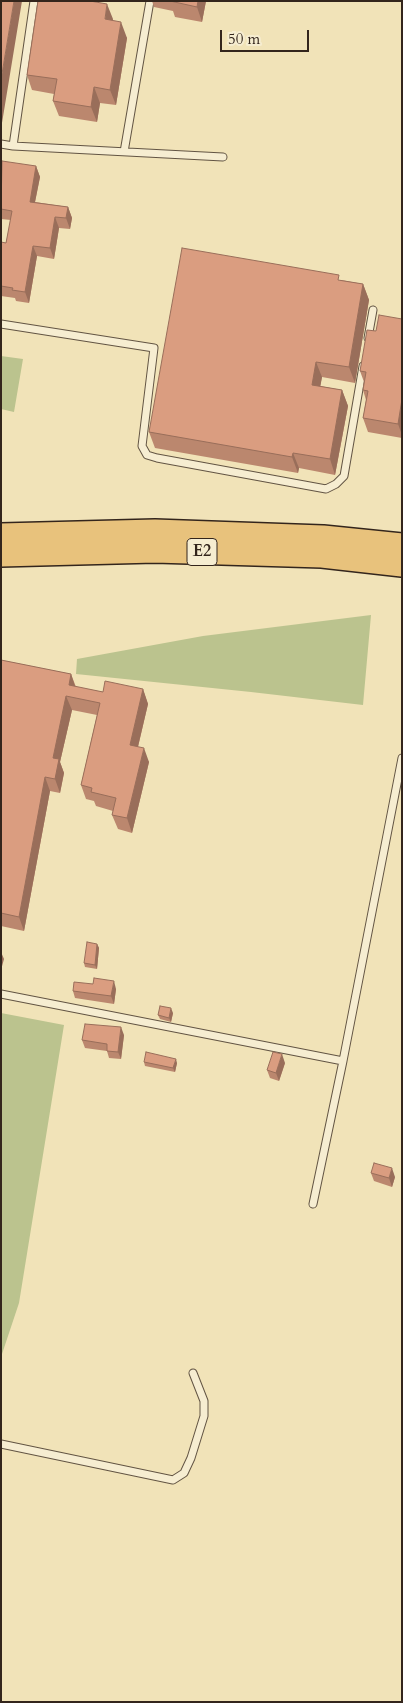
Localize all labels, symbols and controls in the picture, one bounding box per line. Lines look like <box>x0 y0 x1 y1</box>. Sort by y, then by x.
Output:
scale bar <box>223 20 312 52</box>
text: 50 m <box>228 29 260 49</box>
road number: E2 <box>187 538 217 566</box>

